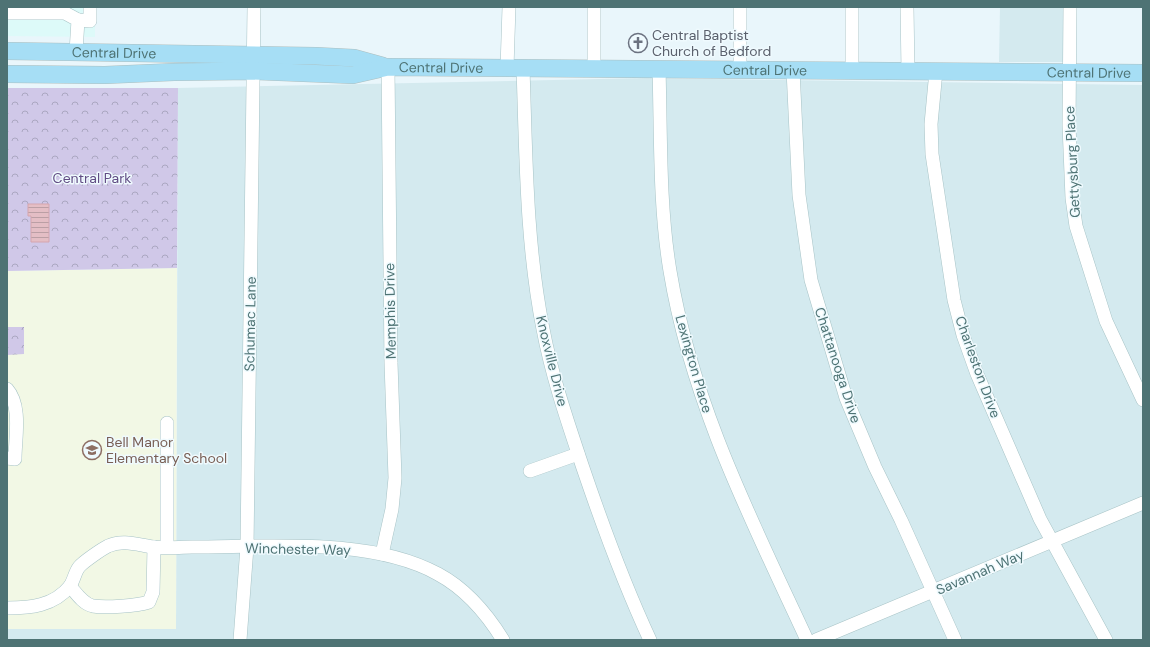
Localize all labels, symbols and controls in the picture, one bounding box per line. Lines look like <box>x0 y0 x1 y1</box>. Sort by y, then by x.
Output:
place label: Central Baptist Church of Bedford <box>652 26 771 60</box>
church icon: Central Baptist Church of Bedford <box>627 32 649 54</box>
street label: Central Drive <box>72 43 156 62</box>
street label: Central Drive <box>399 58 483 77</box>
street label: Central Drive <box>723 61 807 79</box>
street label: Central Drive <box>1047 63 1131 82</box>
street label: Gettysburg Place <box>1060 106 1084 218</box>
park label: Central Park <box>53 169 131 187</box>
street label: Memphis Drive <box>380 263 400 359</box>
street label: Schumac Lane <box>240 276 260 372</box>
street label: Chattanooga Drive <box>811 305 865 425</box>
street label: Lexington Place <box>671 313 717 415</box>
street label: Knoxville Drive <box>532 314 572 408</box>
street label: Charleston Drive <box>951 314 1005 420</box>
place label: Bell Manor Elementary School <box>106 433 227 467</box>
school or university icon: Bell Manor Elementary School <box>81 439 103 461</box>
street label: Winchester Way <box>245 539 351 559</box>
street label: Savannah Way <box>933 545 1027 599</box>

